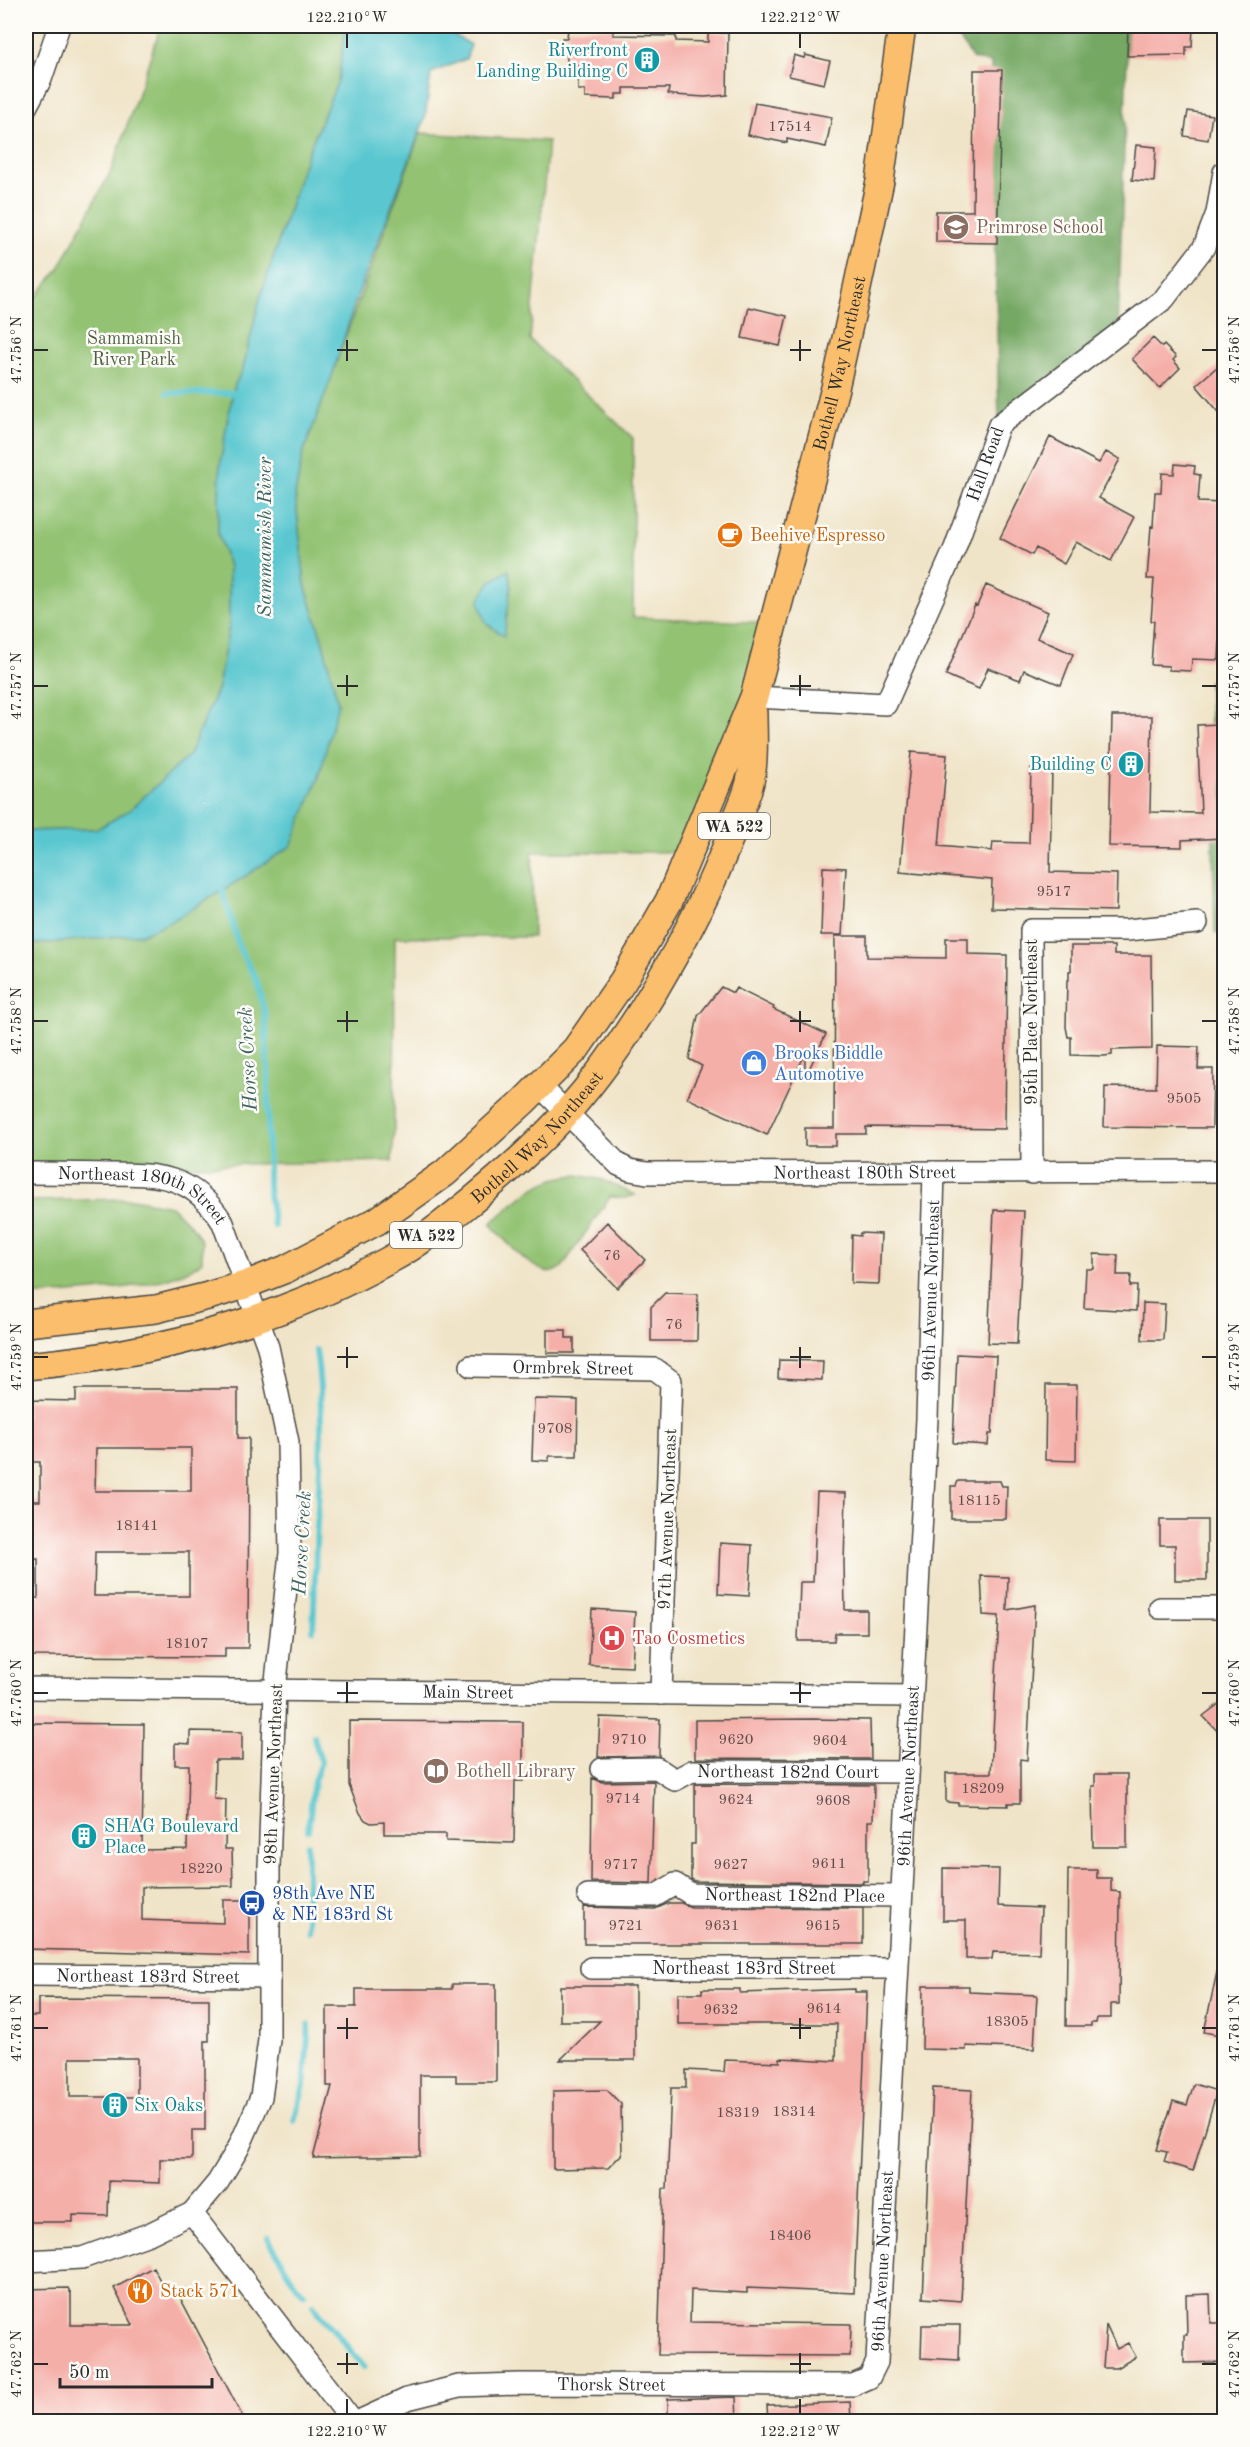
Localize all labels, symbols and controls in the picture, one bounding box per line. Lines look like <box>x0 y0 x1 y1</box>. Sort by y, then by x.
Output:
text: 122.210°W <box>306 11 388 26</box>
text: 122.212°W <box>759 11 841 26</box>
place label: Riverfront Landing Building C <box>476 42 628 81</box>
building icon: Riverfront Landing Building C <box>632 45 662 75</box>
house number: 17514 <box>768 120 812 135</box>
school or university icon: Primrose School <box>941 212 971 242</box>
place label: Primrose School <box>976 219 1104 237</box>
street label: Bothell Way Northeast <box>811 274 869 453</box>
text: 47.756°N <box>10 316 25 384</box>
text: 47.756°N <box>1228 316 1243 384</box>
park label: Sammamish River Park <box>87 330 181 369</box>
street label: Hall Road <box>964 425 1008 504</box>
water label: Sammamish River <box>256 456 276 617</box>
cafe icon: Beehive Espresso <box>715 520 745 550</box>
place label: Beehive Espresso <box>750 527 885 545</box>
text: 47.757°N <box>10 652 25 720</box>
text: 47.757°N <box>1228 652 1243 720</box>
building icon: Building C <box>1116 749 1146 779</box>
place label: Building C <box>1029 756 1112 774</box>
road number: WA 522 <box>698 813 770 839</box>
house number: 9517 <box>1037 885 1071 900</box>
street label: 95th Place Northeast <box>1023 939 1041 1105</box>
text: 47.758°N <box>10 987 25 1055</box>
text: 47.758°N <box>1228 987 1243 1055</box>
water label: Horse Creek <box>236 1006 262 1112</box>
place label: Brooks Biddle Automotive <box>774 1045 883 1084</box>
shop icon: Brooks Biddle Automotive <box>739 1048 769 1078</box>
street label: Bothell Way Northeast <box>468 1068 607 1207</box>
house number: 9505 <box>1167 1092 1201 1107</box>
street label: Northeast 180th Street <box>773 1164 956 1183</box>
street label: Northeast 180th Street <box>57 1165 229 1228</box>
street label: 96th Avenue Northeast <box>920 1199 943 1382</box>
road number: WA 522 <box>390 1222 462 1248</box>
house number: 76 <box>603 1249 621 1264</box>
house number: 76 <box>665 1318 683 1333</box>
text: 47.759°N <box>10 1323 25 1391</box>
text: 47.759°N <box>1228 1323 1243 1391</box>
street label: Ormbrek Street <box>512 1359 634 1379</box>
house number: 9708 <box>538 1422 572 1437</box>
street label: 97th Avenue Northeast <box>656 1428 680 1610</box>
water label: Horse Creek <box>290 1490 316 1597</box>
house number: 18115 <box>957 1494 1001 1509</box>
house number: 18141 <box>115 1519 159 1534</box>
hospital icon: Tao Cosmetics <box>597 1623 627 1653</box>
place label: Tao Cosmetics <box>632 1630 745 1648</box>
house number: 18107 <box>165 1637 209 1652</box>
text: 47.760°N <box>10 1659 25 1727</box>
text: 47.760°N <box>1228 1659 1243 1727</box>
street label: 98th Avenue Northeast <box>262 1683 286 1865</box>
street label: Main Street <box>422 1684 514 1702</box>
street label: 96th Avenue Northeast <box>895 1685 923 1867</box>
house number: 9710 <box>612 1733 646 1748</box>
house number: 9620 <box>719 1733 753 1748</box>
house number: 9604 <box>813 1734 847 1749</box>
library icon: Bothell Library <box>421 1756 451 1786</box>
place label: Bothell Library <box>456 1763 576 1781</box>
street label: Northeast 182nd Court <box>697 1763 879 1782</box>
house number: 18209 <box>961 1782 1005 1797</box>
house number: 9714 <box>606 1792 640 1807</box>
house number: 9624 <box>719 1793 753 1808</box>
house number: 9608 <box>816 1794 850 1809</box>
place label: SHAG Boulevard Place <box>104 1818 239 1857</box>
building icon: SHAG Boulevard Place <box>69 1821 99 1851</box>
house number: 9611 <box>812 1857 846 1872</box>
house number: 9717 <box>604 1858 638 1873</box>
house number: 9627 <box>714 1858 748 1873</box>
house number: 18220 <box>179 1862 223 1877</box>
place label: 98th Ave NE & NE 183rd St <box>272 1885 393 1924</box>
street label: Northeast 182nd Place <box>705 1886 885 1906</box>
bus stop icon: 98th Ave NE & NE 183rd St <box>237 1888 267 1918</box>
house number: 9721 <box>609 1919 643 1934</box>
house number: 9631 <box>705 1919 739 1934</box>
house number: 9615 <box>806 1919 840 1934</box>
street label: Northeast 183rd Street <box>652 1960 836 1978</box>
street label: Northeast 183rd Street <box>56 1967 240 1987</box>
text: 47.761°N <box>10 1994 25 2062</box>
text: 47.761°N <box>1228 1994 1243 2062</box>
house number: 9614 <box>807 2002 841 2017</box>
house number: 9632 <box>704 2003 738 2018</box>
house number: 18305 <box>985 2015 1029 2030</box>
building icon: Six Oaks <box>100 2090 130 2120</box>
place label: Six Oaks <box>134 2097 203 2115</box>
house number: 18314 <box>772 2105 816 2120</box>
house number: 18319 <box>716 2106 760 2121</box>
street label: 96th Avenue Northeast <box>869 2170 897 2352</box>
house number: 18406 <box>768 2229 812 2244</box>
restaurant icon: Stack 571 <box>125 2276 155 2306</box>
place label: Stack 571 <box>160 2283 240 2301</box>
text: 47.762°N <box>10 2330 25 2398</box>
text: 47.762°N <box>1228 2330 1243 2398</box>
scale bar <box>60 2351 212 2389</box>
text: 50 m <box>69 2364 109 2382</box>
street label: Thorsk Street <box>557 2376 666 2394</box>
text: 122.210°W <box>306 2425 388 2440</box>
text: 122.212°W <box>759 2425 841 2440</box>

